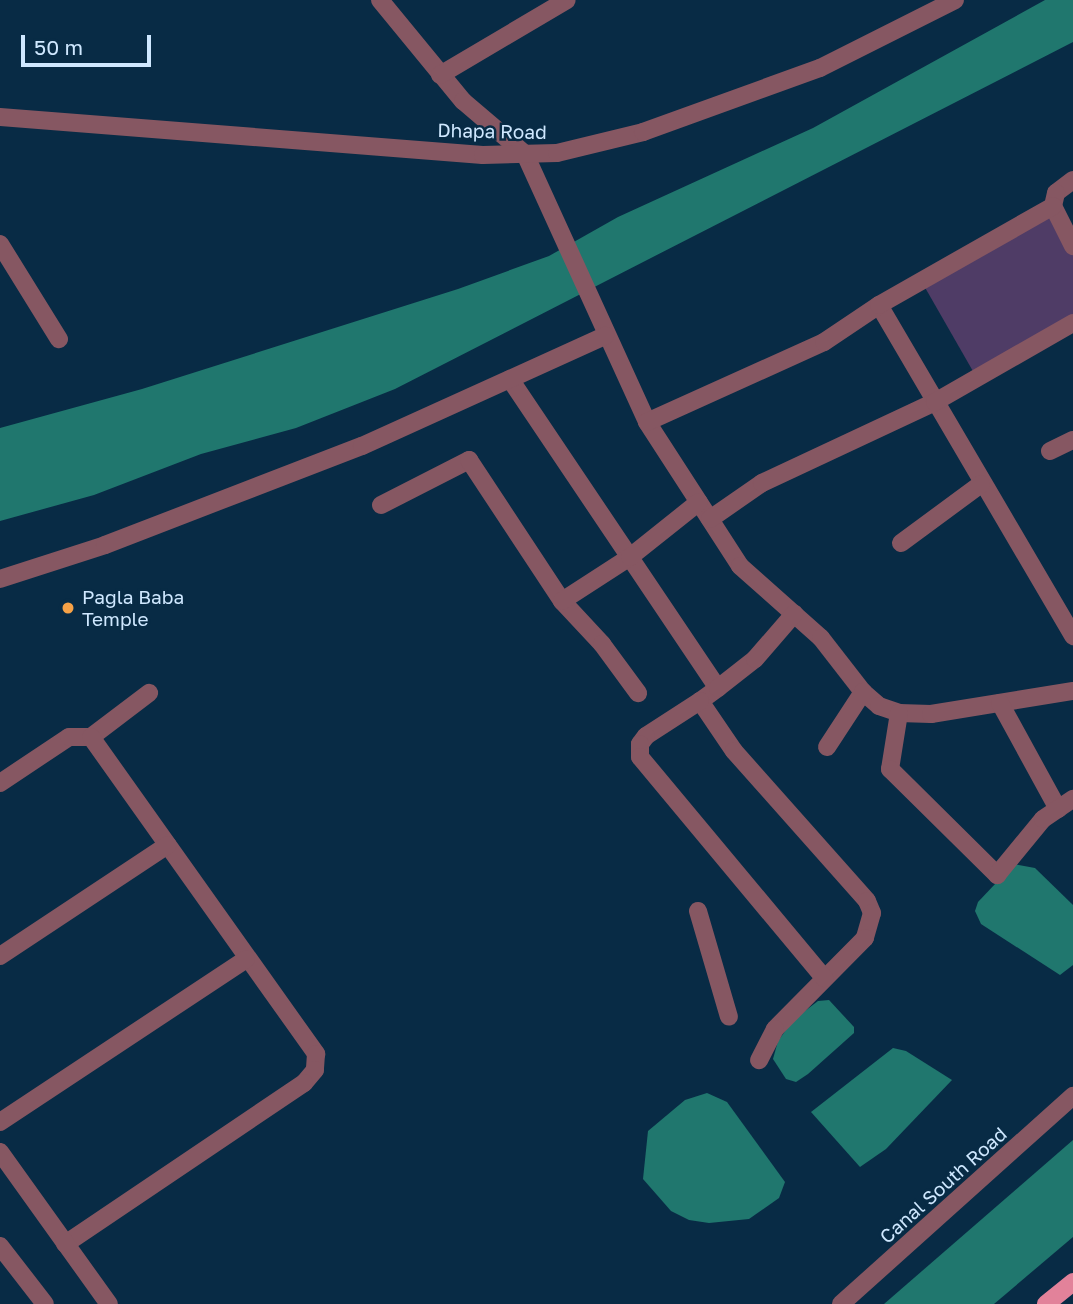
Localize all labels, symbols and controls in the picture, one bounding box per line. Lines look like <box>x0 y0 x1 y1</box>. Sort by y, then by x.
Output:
scale bar <box>24 21 154 65</box>
text: 50 m <box>34 34 83 60</box>
street label: Dhapa Road <box>437 119 547 143</box>
place label: Pagla Baba Temple <box>82 586 184 630</box>
marker: Pagla Baba Temple <box>60 600 76 616</box>
street label: Canal South Road <box>875 1122 1011 1248</box>

